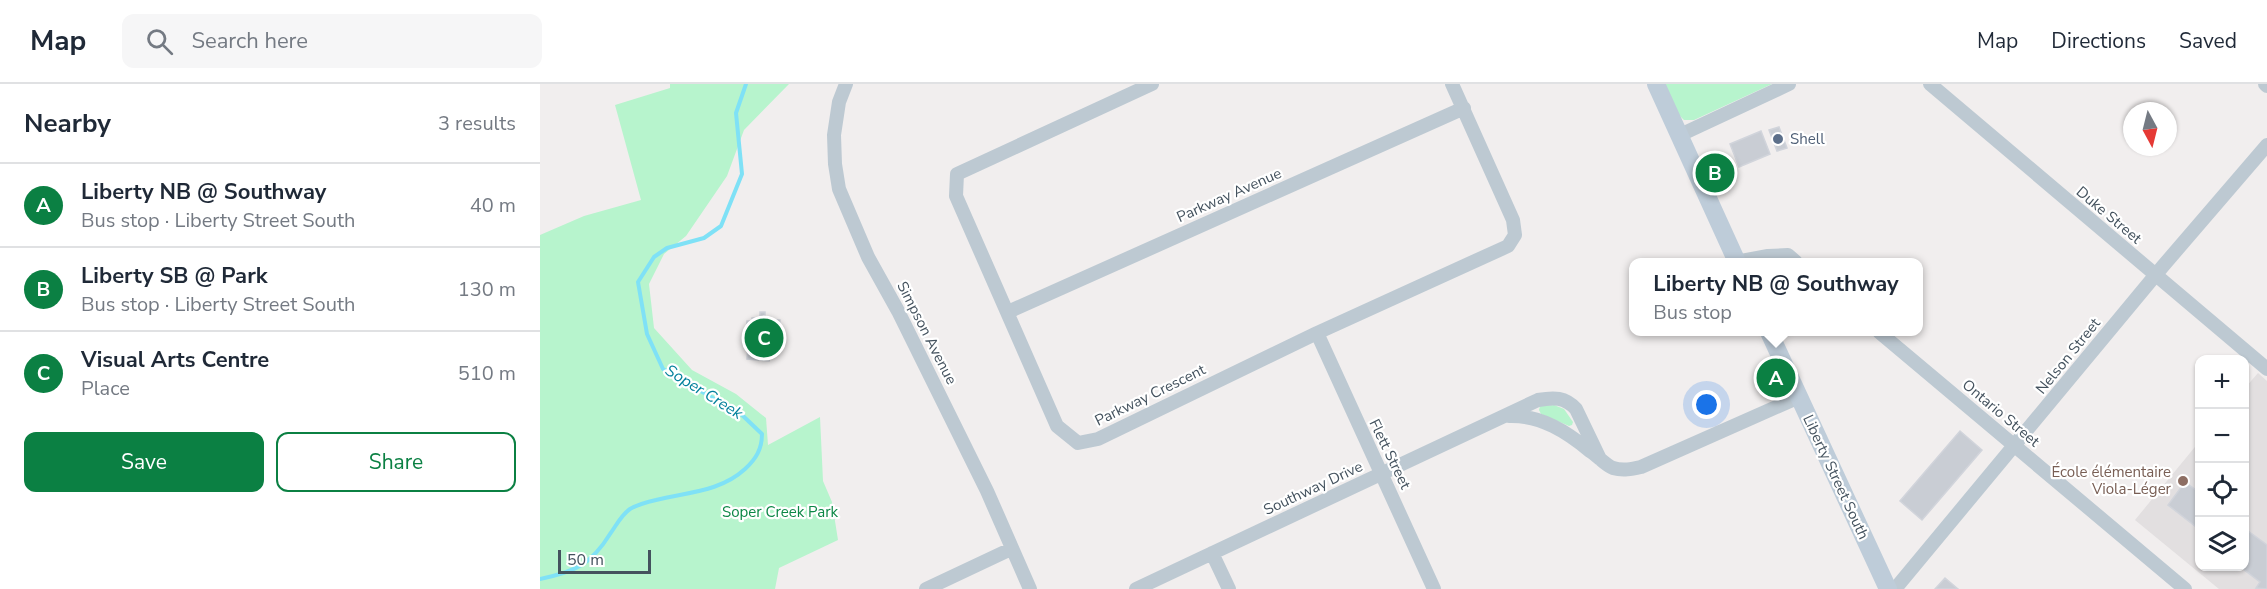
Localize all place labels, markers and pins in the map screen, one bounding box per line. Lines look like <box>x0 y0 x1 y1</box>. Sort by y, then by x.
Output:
place label: Shell <box>1790 129 1825 149</box>
marker: Shell <box>1771 132 1785 146</box>
pin: B <box>1696 150 1734 196</box>
pin: C <box>744 316 784 360</box>
pin: A <box>1756 356 1796 400</box>
place label: École élémentaire Viola-Léger <box>2051 462 2172 499</box>
marker: École élémentaire Viola-Léger <box>2176 474 2190 488</box>

